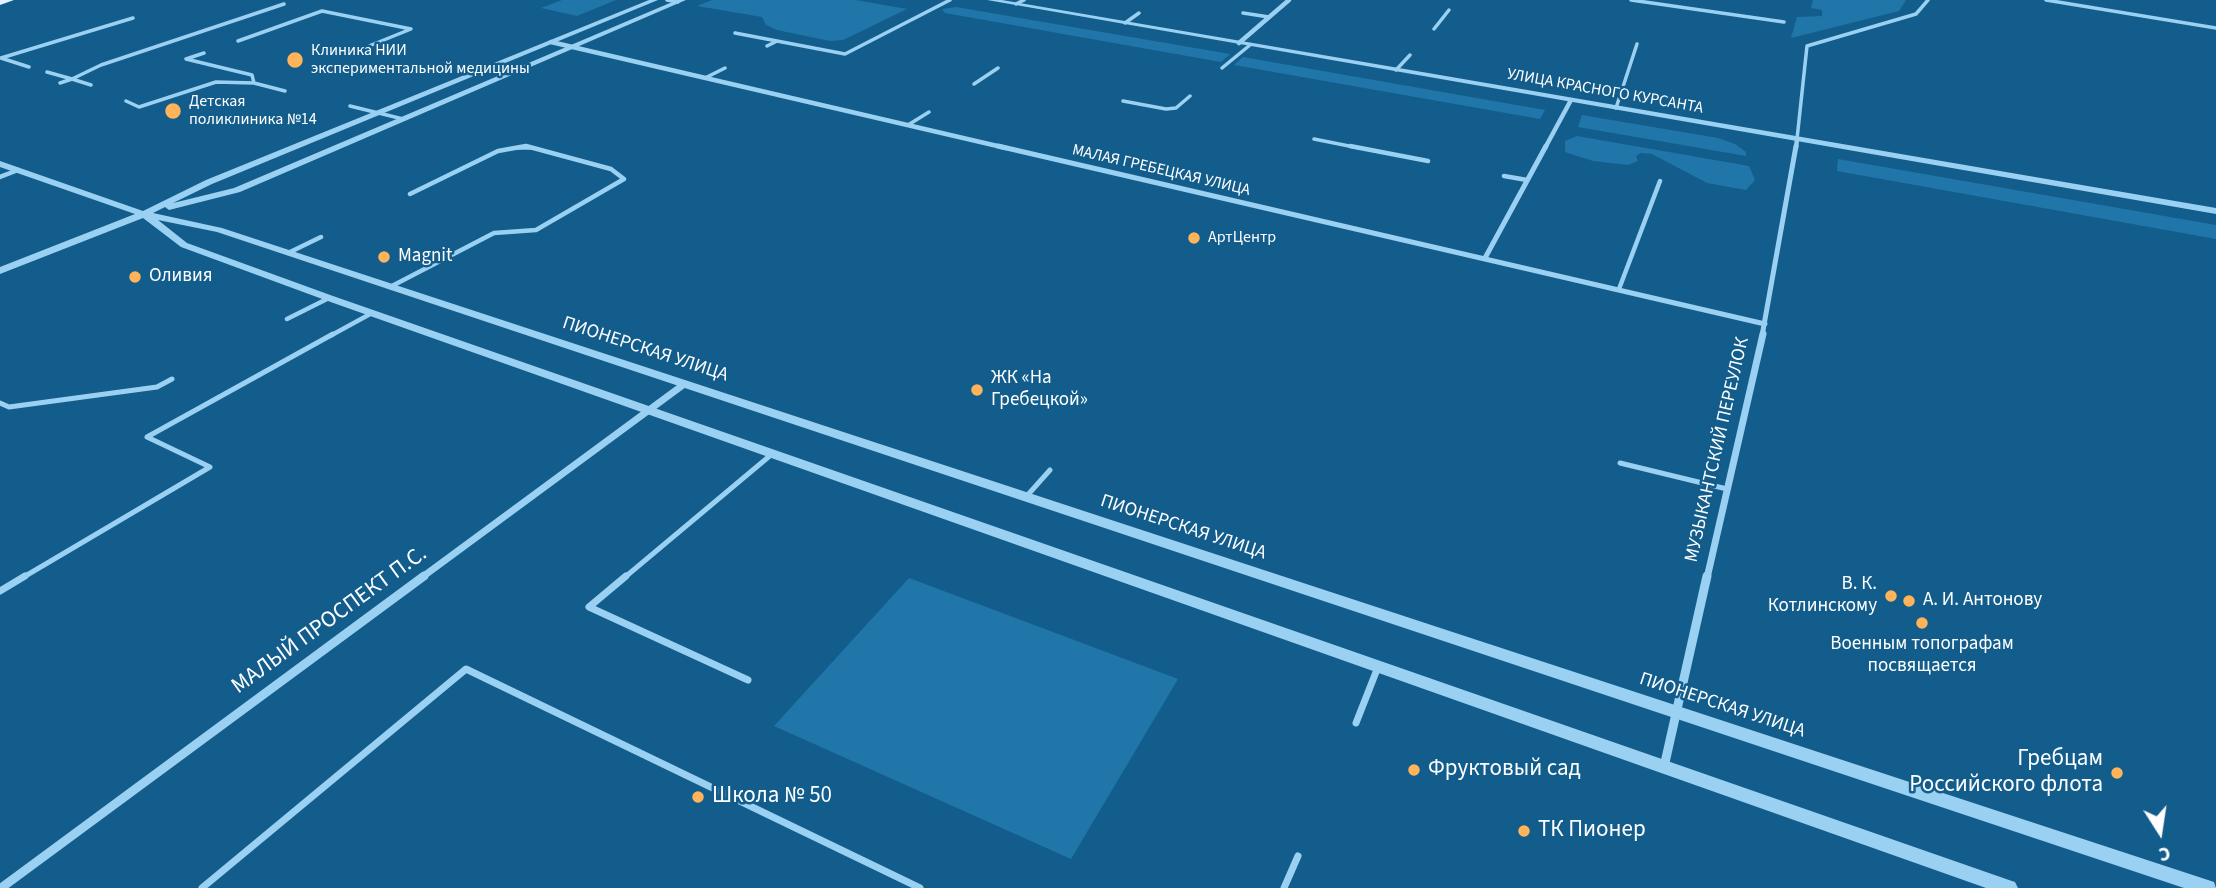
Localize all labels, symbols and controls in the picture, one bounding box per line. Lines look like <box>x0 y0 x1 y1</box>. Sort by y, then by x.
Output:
place label: Клиника НИИ экспериментальной медицины <box>311 41 530 79</box>
marker: Клиника НИИ экспериментальной медицины <box>285 50 305 70</box>
street label: УЛИЦА КРАСНОГО КУРСАНТА <box>1505 65 1705 119</box>
place label: Детская поликлиника №14 <box>189 92 317 130</box>
marker: Детская поликлиника №14 <box>163 101 183 121</box>
street label: МАЛАЯ ГРЕБЕЦКАЯ УЛИЦА <box>1070 141 1252 201</box>
place label: АртЦентр <box>1208 228 1276 248</box>
marker: АртЦентр <box>1186 230 1202 246</box>
place label: Magnit <box>398 246 452 268</box>
marker: Magnit <box>376 249 392 265</box>
place label: Оливия <box>149 266 212 288</box>
marker: Оливия <box>127 269 143 285</box>
street label: ПИОНЕРСКАЯ УЛИЦА <box>559 312 731 388</box>
street label: МУЗЫКАНТСКИЙ ПЕРЕУЛОК <box>1681 335 1755 565</box>
place label: ЖК «На Гребецкой» <box>991 368 1088 412</box>
marker: ЖК «На Гребецкой» <box>969 382 985 398</box>
street label: ПИОНЕРСКАЯ УЛИЦА <box>1097 490 1269 566</box>
street label: МАЛЫЙ ПРОСПЕКТ П.С. <box>227 541 433 701</box>
place label: В. К. Котлинскому <box>1768 574 1877 618</box>
marker: В. К. Котлинскому <box>1883 588 1899 604</box>
place label: А. И. Антонову <box>1923 590 2042 612</box>
marker: А. И. Антонову <box>1901 593 1917 609</box>
marker: Военным топографам посвящается <box>1914 615 1930 631</box>
place label: Военным топографам посвящается <box>1830 634 2014 678</box>
street label: ПИОНЕРСКАЯ УЛИЦА <box>1636 668 1808 744</box>
place label: Гребцам Российского флота <box>1909 746 2103 800</box>
place label: Фруктовый сад <box>1428 756 1581 784</box>
marker: Фруктовый сад <box>1406 762 1422 778</box>
marker: Гребцам Российского флота <box>2109 765 2125 781</box>
place label: Школа № 50 <box>712 783 832 811</box>
marker: Школа № 50 <box>690 789 706 805</box>
north arrow <box>2125 797 2195 867</box>
place label: ТК Пионер <box>1538 817 1646 845</box>
marker: ТК Пионер <box>1516 823 1532 839</box>
text: С <box>2156 839 2173 867</box>

